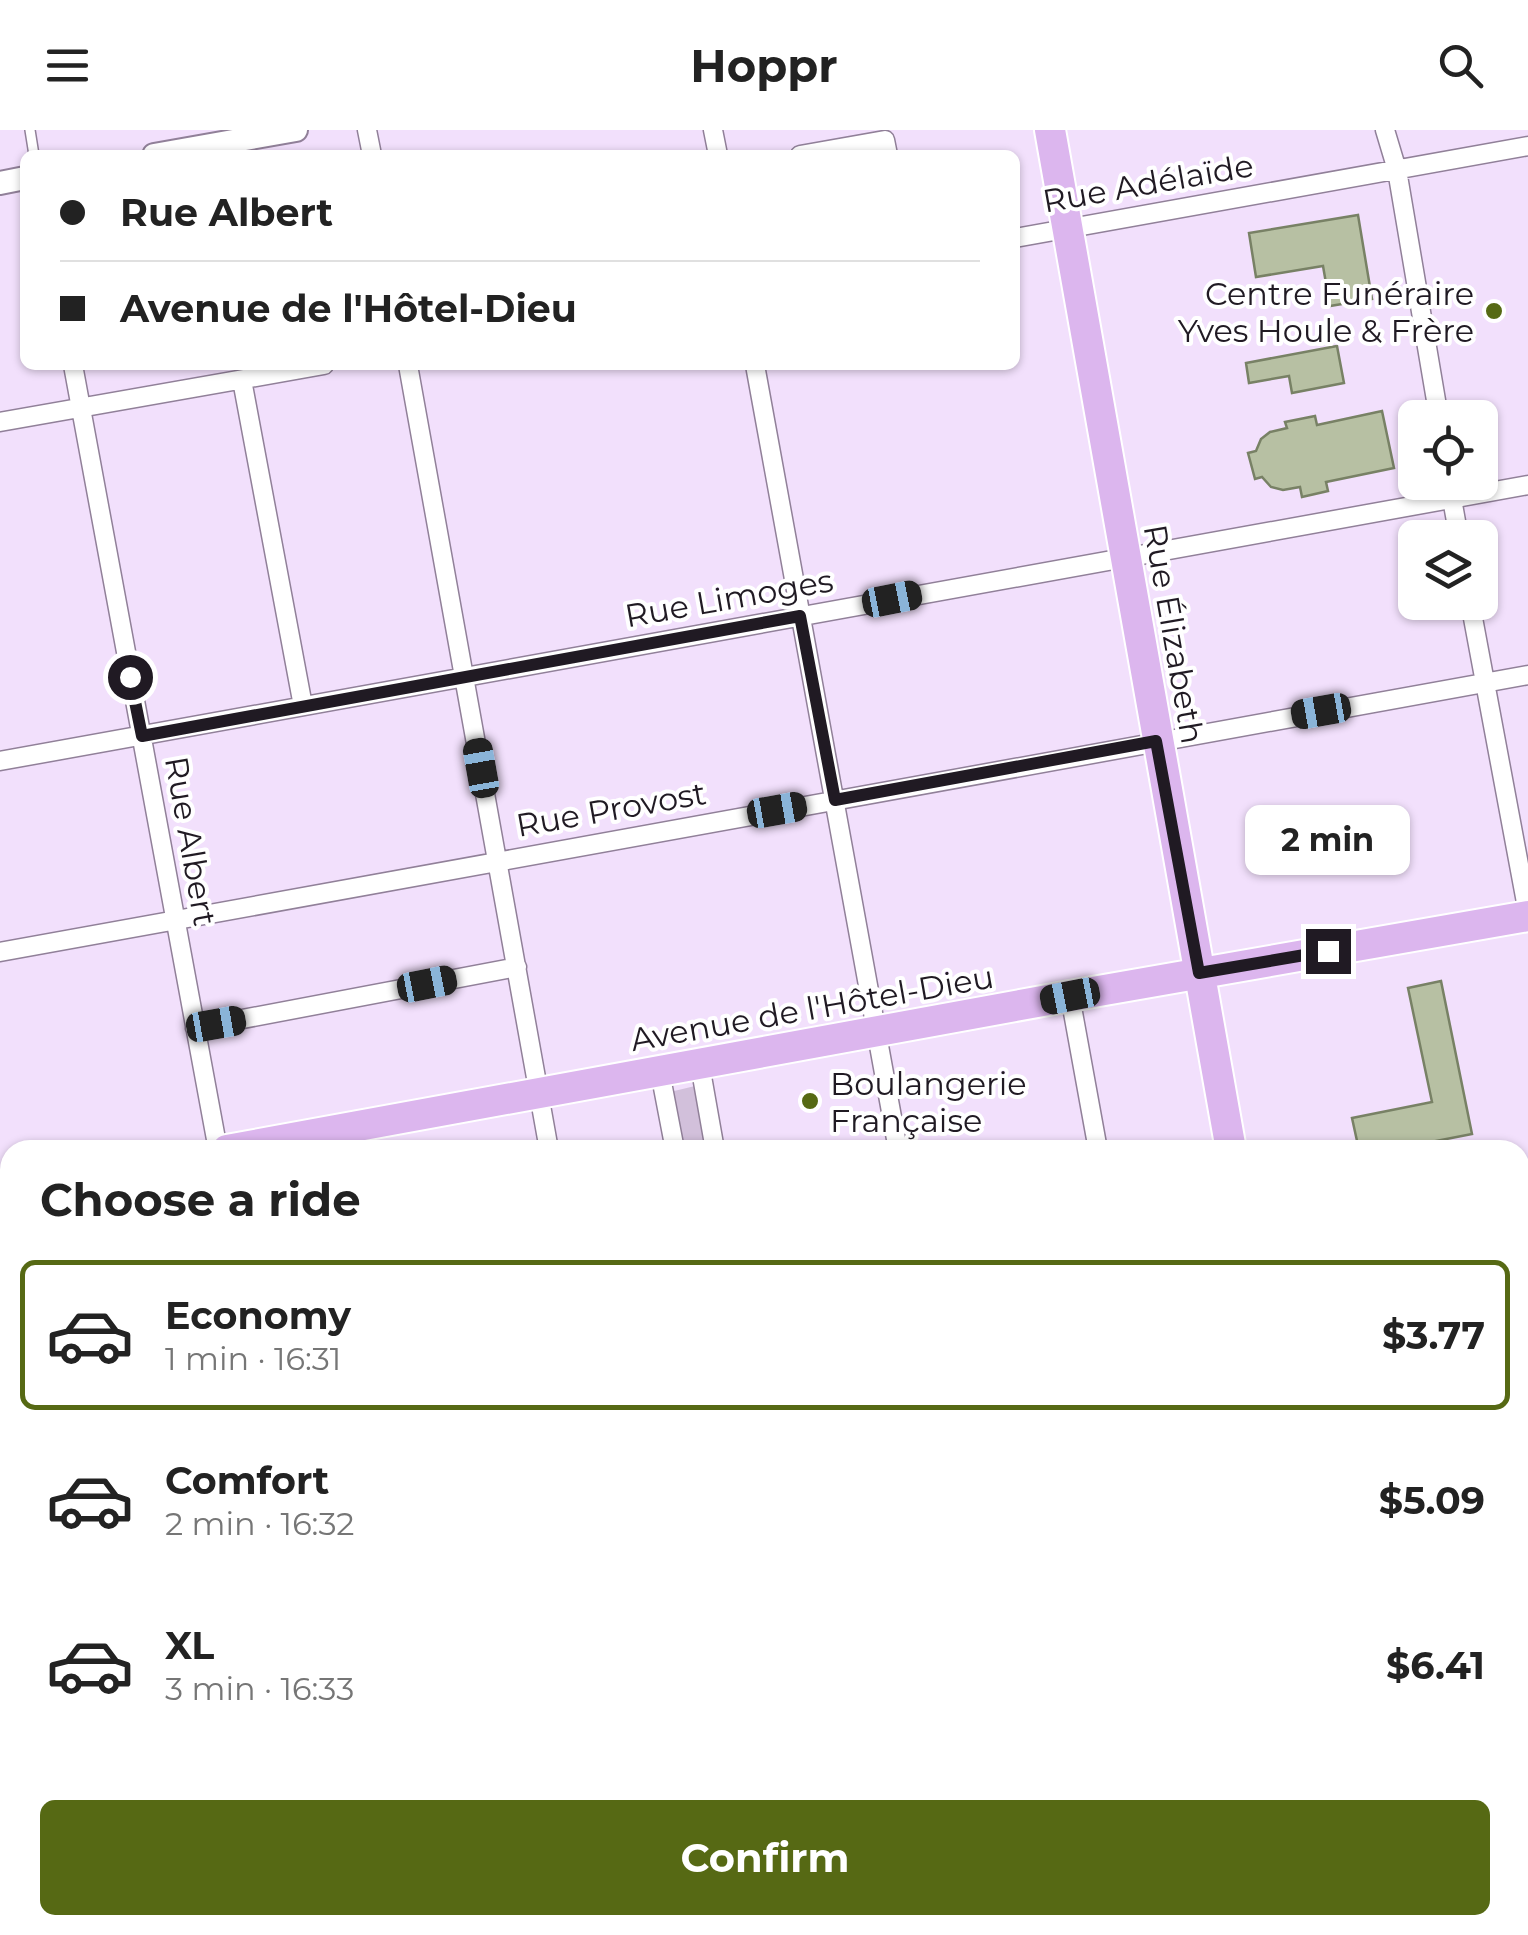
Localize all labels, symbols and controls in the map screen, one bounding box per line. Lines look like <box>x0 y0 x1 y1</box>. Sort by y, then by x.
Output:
icon: menu <box>40 38 95 93</box>
text: Hoppr <box>690 38 838 93</box>
icon: search <box>1433 38 1488 93</box>
street label: Rue Adélaïde <box>1040 145 1256 221</box>
text: Rue Albert <box>120 189 333 236</box>
place label: Centre Funéraire Yves Houle & Frère <box>1178 274 1474 350</box>
text: Avenue de l'Hôtel-Dieu <box>120 285 577 332</box>
marker: Centre Funéraire Yves Houle & Frère <box>1483 300 1505 322</box>
map controls <box>1398 400 1498 620</box>
button: locate <box>1398 400 1498 500</box>
button: layers <box>1398 520 1498 620</box>
street label: Rue Élizabeth <box>1136 521 1212 747</box>
street label: Rue Limoges <box>622 561 836 635</box>
car <box>860 579 924 619</box>
route start <box>108 655 153 700</box>
car <box>1289 691 1353 731</box>
car <box>461 736 501 800</box>
street label: Rue Albert <box>157 753 225 929</box>
street label: Rue Provost <box>513 773 709 845</box>
car <box>745 790 809 830</box>
callout: 2 min <box>1246 806 1410 876</box>
text: 2 min <box>1281 820 1374 859</box>
route end <box>1306 929 1351 974</box>
street label: Avenue de l'Hôtel-Dieu <box>627 957 997 1059</box>
car <box>395 964 459 1004</box>
car <box>1038 976 1102 1016</box>
car <box>184 1004 248 1044</box>
place label: Boulangerie Française <box>830 1064 1027 1140</box>
marker: Boulangerie Française <box>799 1090 821 1112</box>
text: Choose a ride <box>40 1172 361 1227</box>
icon: car <box>45 1290 135 1380</box>
text: Economy <box>165 1292 351 1339</box>
text: $3.77 <box>1382 1312 1485 1359</box>
text: 1 min · 16:31 <box>165 1339 341 1378</box>
icon: car <box>45 1455 135 1545</box>
text: Comfort <box>165 1457 329 1504</box>
text: $5.09 <box>1379 1477 1485 1524</box>
text: 2 min · 16:32 <box>165 1504 354 1543</box>
icon: car <box>45 1620 135 1710</box>
text: XL <box>165 1622 214 1669</box>
text: $6.41 <box>1386 1642 1485 1689</box>
text: 3 min · 16:33 <box>165 1669 354 1708</box>
button: Confirm <box>40 1800 1490 1915</box>

